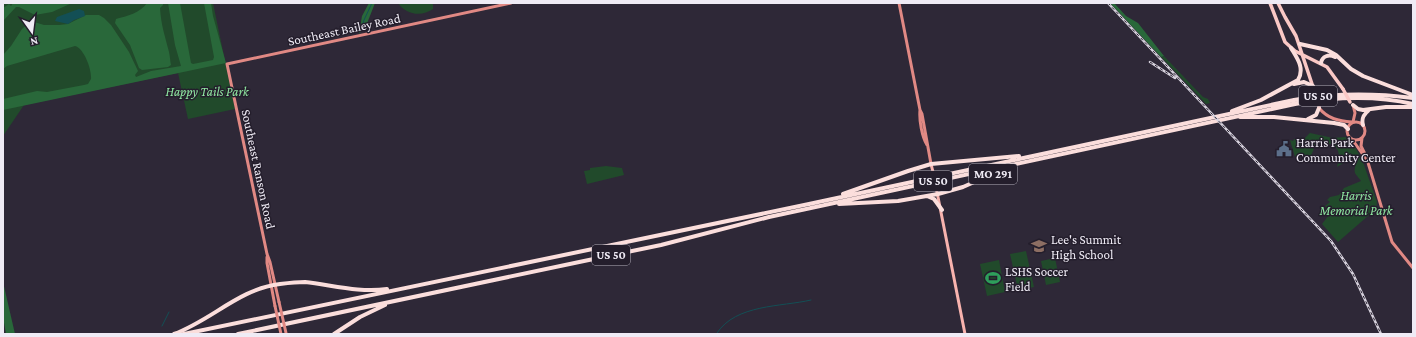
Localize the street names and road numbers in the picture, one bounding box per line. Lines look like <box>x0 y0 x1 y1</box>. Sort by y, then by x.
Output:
street label: Southeast Bailey Road <box>286 10 402 49</box>
road number: US 50 <box>1299 86 1337 106</box>
street label: Southeast Ranson Road <box>239 108 279 230</box>
road number: MO 291 <box>969 164 1017 184</box>
road number: US 50 <box>914 171 952 191</box>
road number: US 50 <box>592 245 630 265</box>

